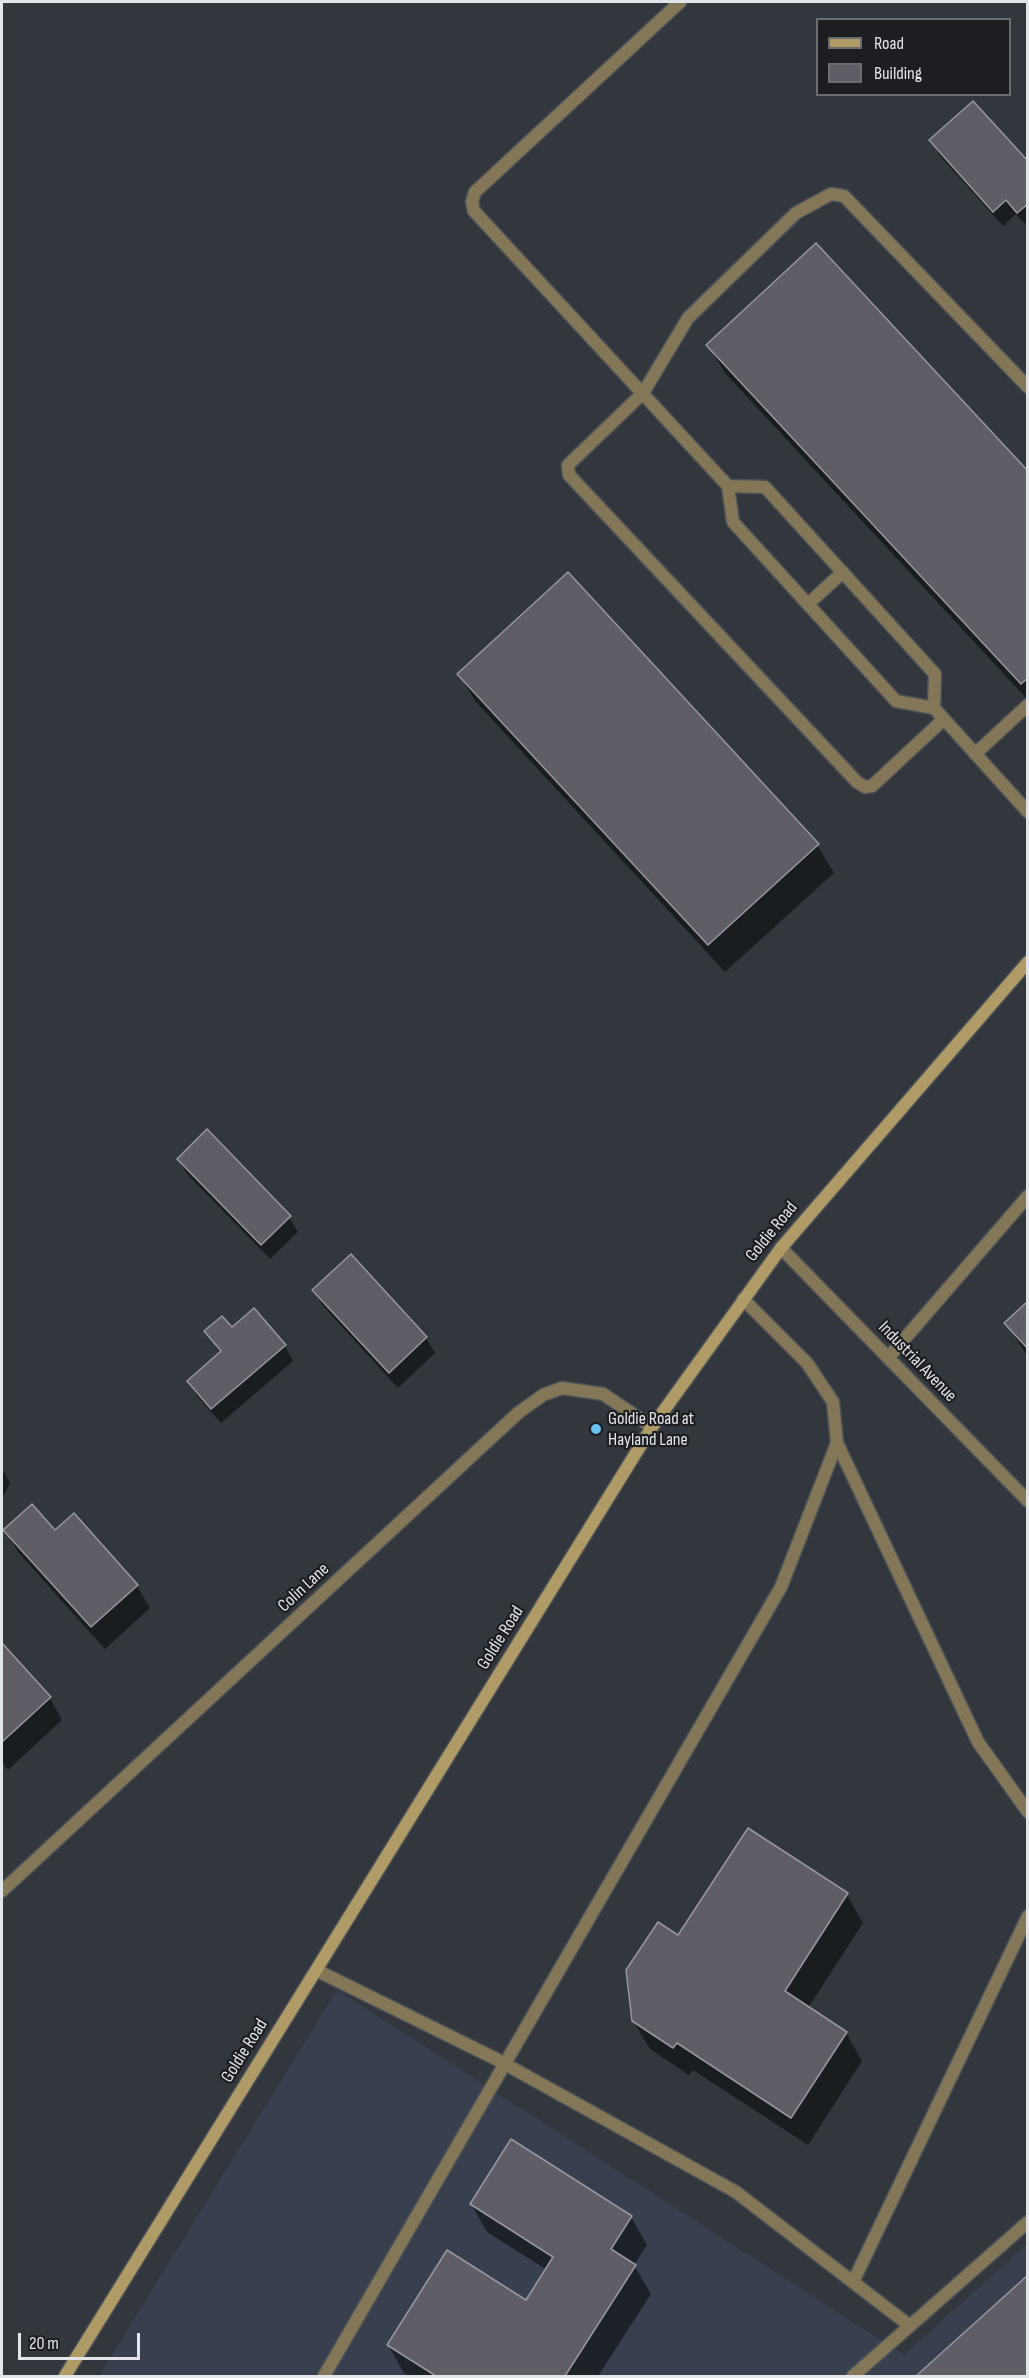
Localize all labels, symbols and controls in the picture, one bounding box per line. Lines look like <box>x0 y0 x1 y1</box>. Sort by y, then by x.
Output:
legend <box>816 18 1011 96</box>
text: Road <box>874 33 904 54</box>
text: Building <box>874 63 922 84</box>
street label: Goldie Road <box>741 1198 803 1266</box>
street label: Industrial Avenue <box>873 1317 961 1407</box>
place label: Goldie Road at Hayland Lane <box>608 1408 694 1450</box>
marker: Goldie Road at Hayland Lane <box>589 1422 603 1436</box>
street label: Colin Lane <box>274 1559 334 1617</box>
street label: Goldie Road <box>473 1602 529 1674</box>
street label: Goldie Road <box>217 2015 273 2087</box>
scale bar <box>21 2321 142 2359</box>
text: 20 m <box>29 2333 59 2354</box>

